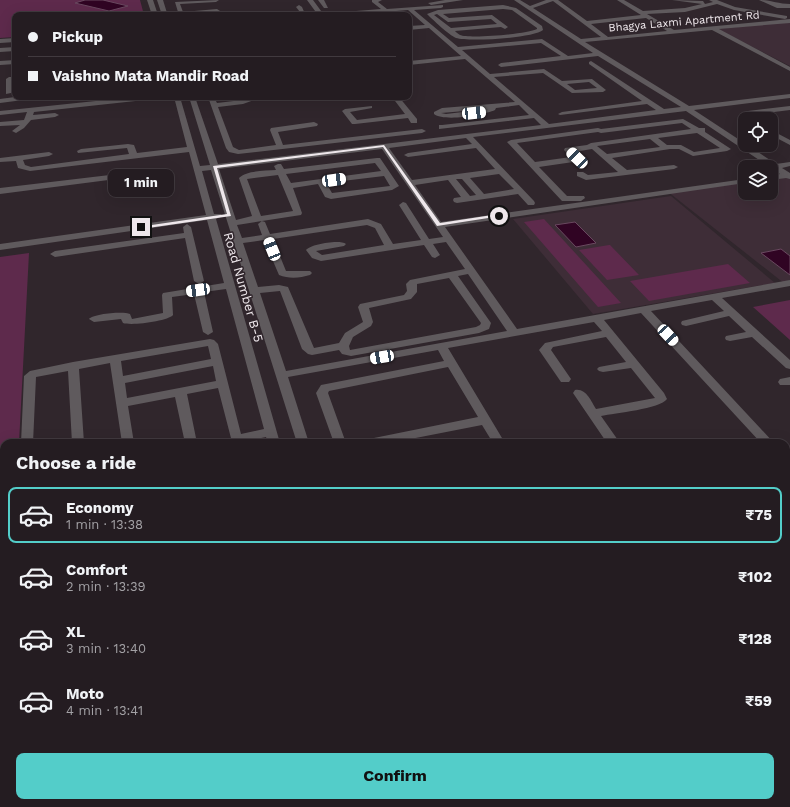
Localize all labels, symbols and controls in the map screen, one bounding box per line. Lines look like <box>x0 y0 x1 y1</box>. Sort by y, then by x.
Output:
street label: Bhagya Laxmi Apartment Rd <box>608 8 760 35</box>
text: Pickup <box>52 28 103 46</box>
text: Vaishno Mata Mandir Road <box>52 67 249 85</box>
car <box>461 106 487 120</box>
map controls <box>738 112 778 200</box>
button: locate <box>738 112 778 152</box>
car <box>564 145 590 171</box>
button: layers <box>738 160 778 200</box>
callout: 1 min <box>108 169 174 197</box>
car <box>321 172 347 188</box>
text: 1 min <box>124 175 158 190</box>
route start <box>490 207 508 225</box>
route end <box>132 218 150 236</box>
street label: Road Number B-5 <box>221 230 266 344</box>
car <box>262 236 282 262</box>
car <box>185 282 211 298</box>
car <box>655 322 681 348</box>
car <box>369 349 395 365</box>
text: Choose a ride <box>16 452 136 473</box>
icon: car <box>18 497 54 533</box>
text: Economy <box>66 499 133 517</box>
text: ₹75 <box>745 506 772 524</box>
text: 1 min · 13:38 <box>66 517 143 532</box>
icon: car <box>18 559 54 595</box>
text: Comfort <box>66 561 127 579</box>
text: ₹102 <box>738 568 772 586</box>
text: 2 min · 13:39 <box>66 579 146 594</box>
icon: car <box>18 621 54 657</box>
text: XL <box>66 623 85 641</box>
text: ₹128 <box>738 630 772 648</box>
text: 3 min · 13:40 <box>66 641 146 656</box>
icon: car <box>18 683 54 719</box>
text: Moto <box>66 685 104 703</box>
text: ₹59 <box>745 692 772 710</box>
text: 4 min · 13:41 <box>66 703 143 718</box>
button: Confirm <box>16 753 774 799</box>

